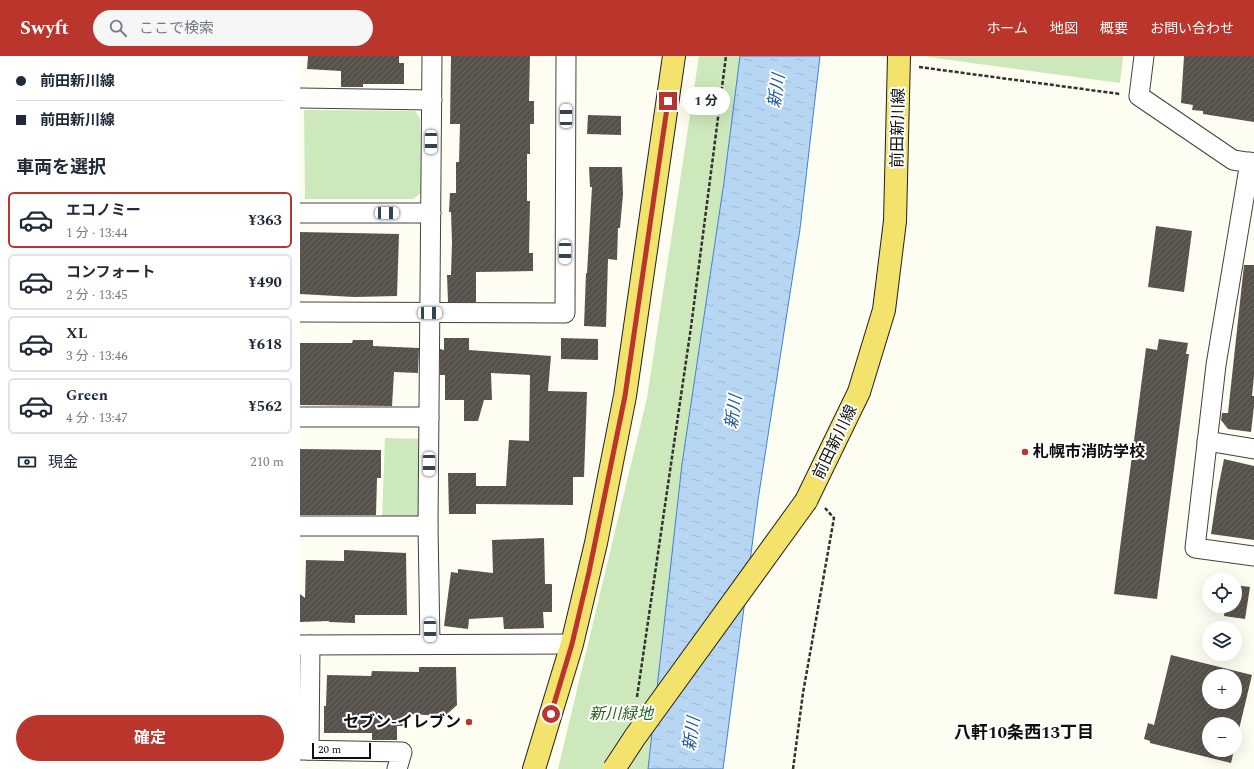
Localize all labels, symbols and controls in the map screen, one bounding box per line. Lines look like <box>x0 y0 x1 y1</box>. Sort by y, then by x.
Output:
search box <box>93 10 373 46</box>
text: Swyft <box>20 14 69 43</box>
icon: search <box>107 17 129 39</box>
text: ここで検索 <box>139 17 214 40</box>
text: ホーム <box>986 18 1028 39</box>
text: 地図 <box>1050 18 1078 39</box>
text: 概要 <box>1100 18 1128 39</box>
text: お問い合わせ <box>1150 18 1234 39</box>
text: 前田新川線 <box>40 70 115 93</box>
water label: 新川 <box>762 70 793 110</box>
callout: 1 分 <box>682 87 730 115</box>
street label: 前田新川線 <box>885 88 911 168</box>
text: 1 分 <box>694 91 718 111</box>
route end <box>659 92 677 110</box>
car <box>560 104 572 128</box>
text: 前田新川線 <box>40 109 115 132</box>
car <box>425 130 437 154</box>
text: 車両を選択 <box>16 154 106 181</box>
text: エコノミー <box>66 199 141 222</box>
icon: car <box>18 202 54 238</box>
car <box>375 207 399 219</box>
text: ¥363 <box>248 209 282 232</box>
text: 1 分 · 13:44 <box>66 223 128 243</box>
car <box>559 240 571 264</box>
text: コンフォート <box>66 261 156 284</box>
icon: car <box>18 264 54 300</box>
text: ¥490 <box>248 271 282 294</box>
text: 2 分 · 13:45 <box>66 285 128 305</box>
car <box>418 307 442 319</box>
text: XL <box>66 322 87 345</box>
icon: car <box>18 326 54 362</box>
text: ¥618 <box>248 333 282 356</box>
text: 3 分 · 13:46 <box>66 346 128 366</box>
text: Green <box>66 384 108 407</box>
icon: car <box>18 388 54 424</box>
water label: 新川 <box>719 391 750 431</box>
text: ¥562 <box>248 395 282 418</box>
street label: 前田新川線 <box>807 401 863 483</box>
text: 4 分 · 13:47 <box>66 408 128 428</box>
place label: 札幌市消防学校 <box>1033 440 1145 464</box>
marker: 札幌市消防学校 <box>1020 447 1030 457</box>
icon: cash <box>16 451 38 473</box>
text: 現金 <box>48 451 78 474</box>
text: 210 m <box>250 452 284 472</box>
car <box>423 452 435 476</box>
map controls <box>1202 573 1242 757</box>
button: locate <box>1202 573 1242 613</box>
car <box>424 618 436 642</box>
button: layers <box>1202 621 1242 661</box>
button: + <box>1202 669 1242 709</box>
park label: 新川緑地 <box>589 702 655 726</box>
route start <box>542 705 560 723</box>
place label: セブン-イレブン <box>343 710 461 734</box>
water label: 新川 <box>677 713 708 753</box>
button: 確定 <box>16 715 284 761</box>
marker: セブン-イレブン <box>464 717 474 727</box>
button: − <box>1202 717 1242 757</box>
district label: 八軒10条西13丁目 <box>954 720 1094 746</box>
scale bar <box>312 741 371 760</box>
text: 20 m <box>318 741 341 758</box>

